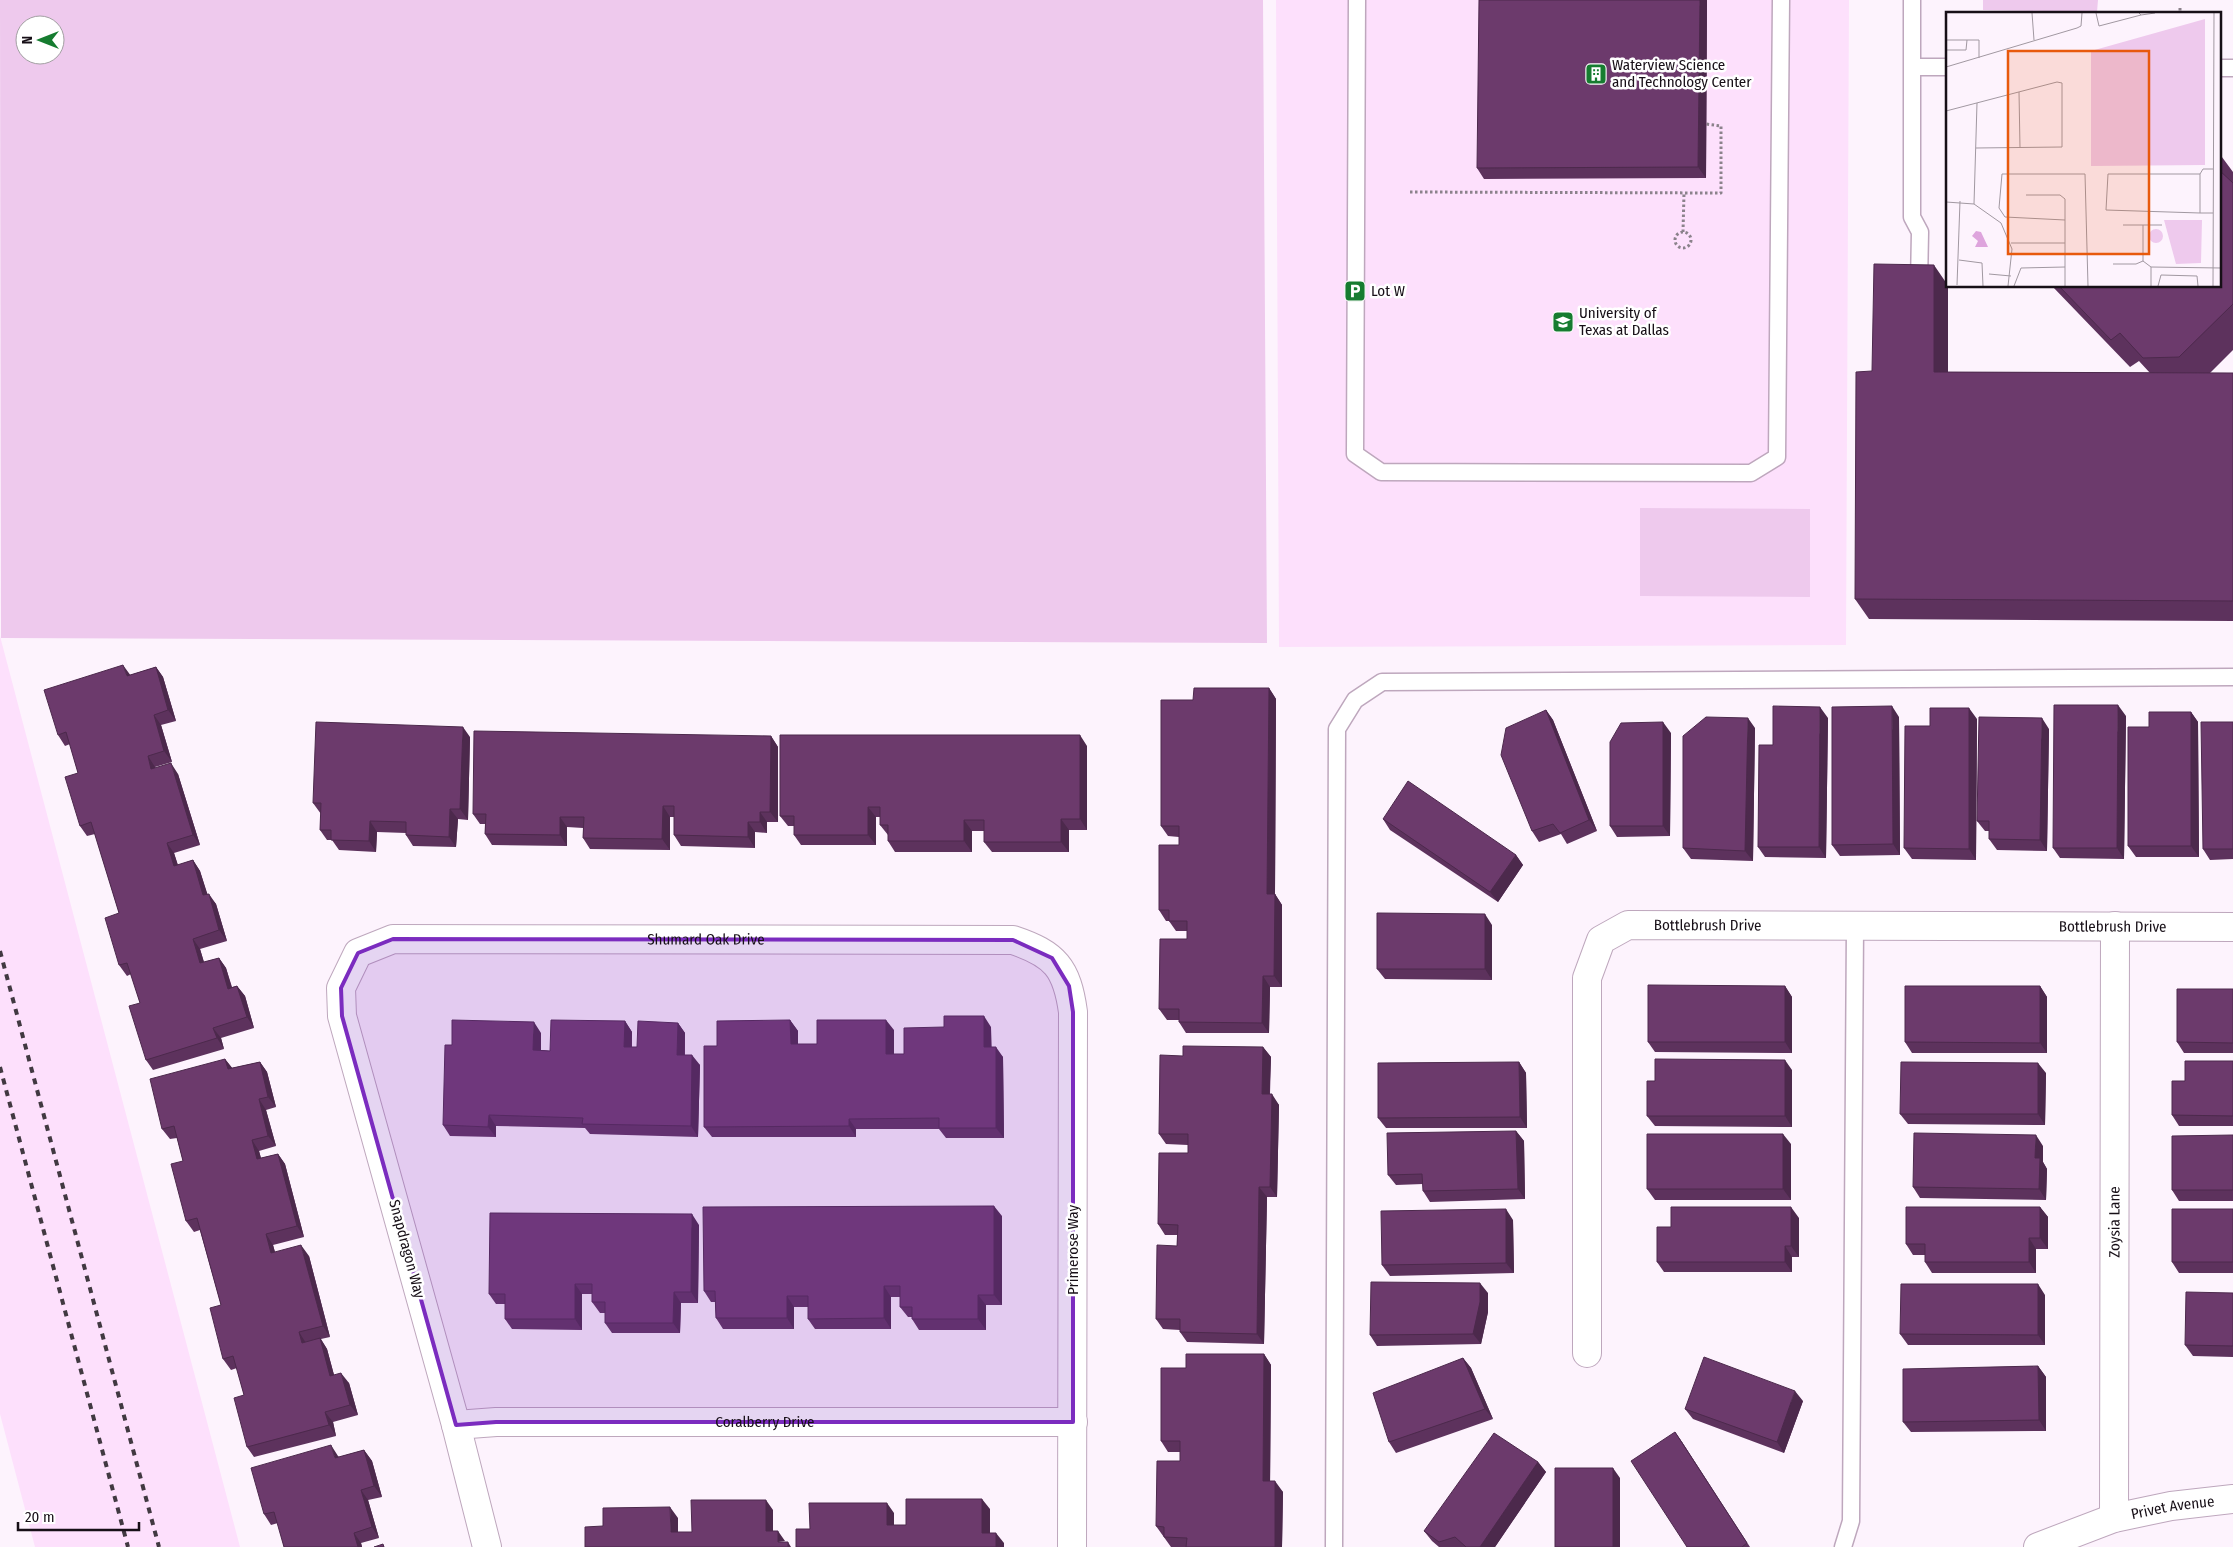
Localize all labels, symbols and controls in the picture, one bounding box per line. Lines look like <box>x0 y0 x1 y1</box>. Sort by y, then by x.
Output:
inset map <box>1946 12 2220 288</box>
north arrow <box>15 15 65 65</box>
text: N <box>19 36 36 44</box>
place label: Waterview Science and Technology Center <box>1612 56 1752 91</box>
building icon: Waterview Science and Technology Center <box>1584 62 1608 86</box>
parking icon: Lot W <box>1343 279 1367 303</box>
place label: Lot W <box>1371 282 1405 300</box>
place label: University of Texas at Dallas <box>1579 304 1669 339</box>
school or university icon: University of Texas at Dallas <box>1551 310 1575 334</box>
street label: Bottlebrush Drive <box>1654 916 1762 934</box>
street label: Bottlebrush Drive <box>2059 917 2167 936</box>
street label: Shumard Oak Drive <box>647 930 765 949</box>
street label: Zoysia Lane <box>2105 1186 2124 1258</box>
street label: Snapdragon Way <box>385 1198 429 1301</box>
street label: Primerose Way <box>1064 1205 1082 1295</box>
street label: Coralberry Drive <box>715 1413 814 1431</box>
street label: Privet Avenue <box>2129 1492 2215 1523</box>
scale bar <box>18 1500 139 1532</box>
text: 20 m <box>25 1508 55 1526</box>

